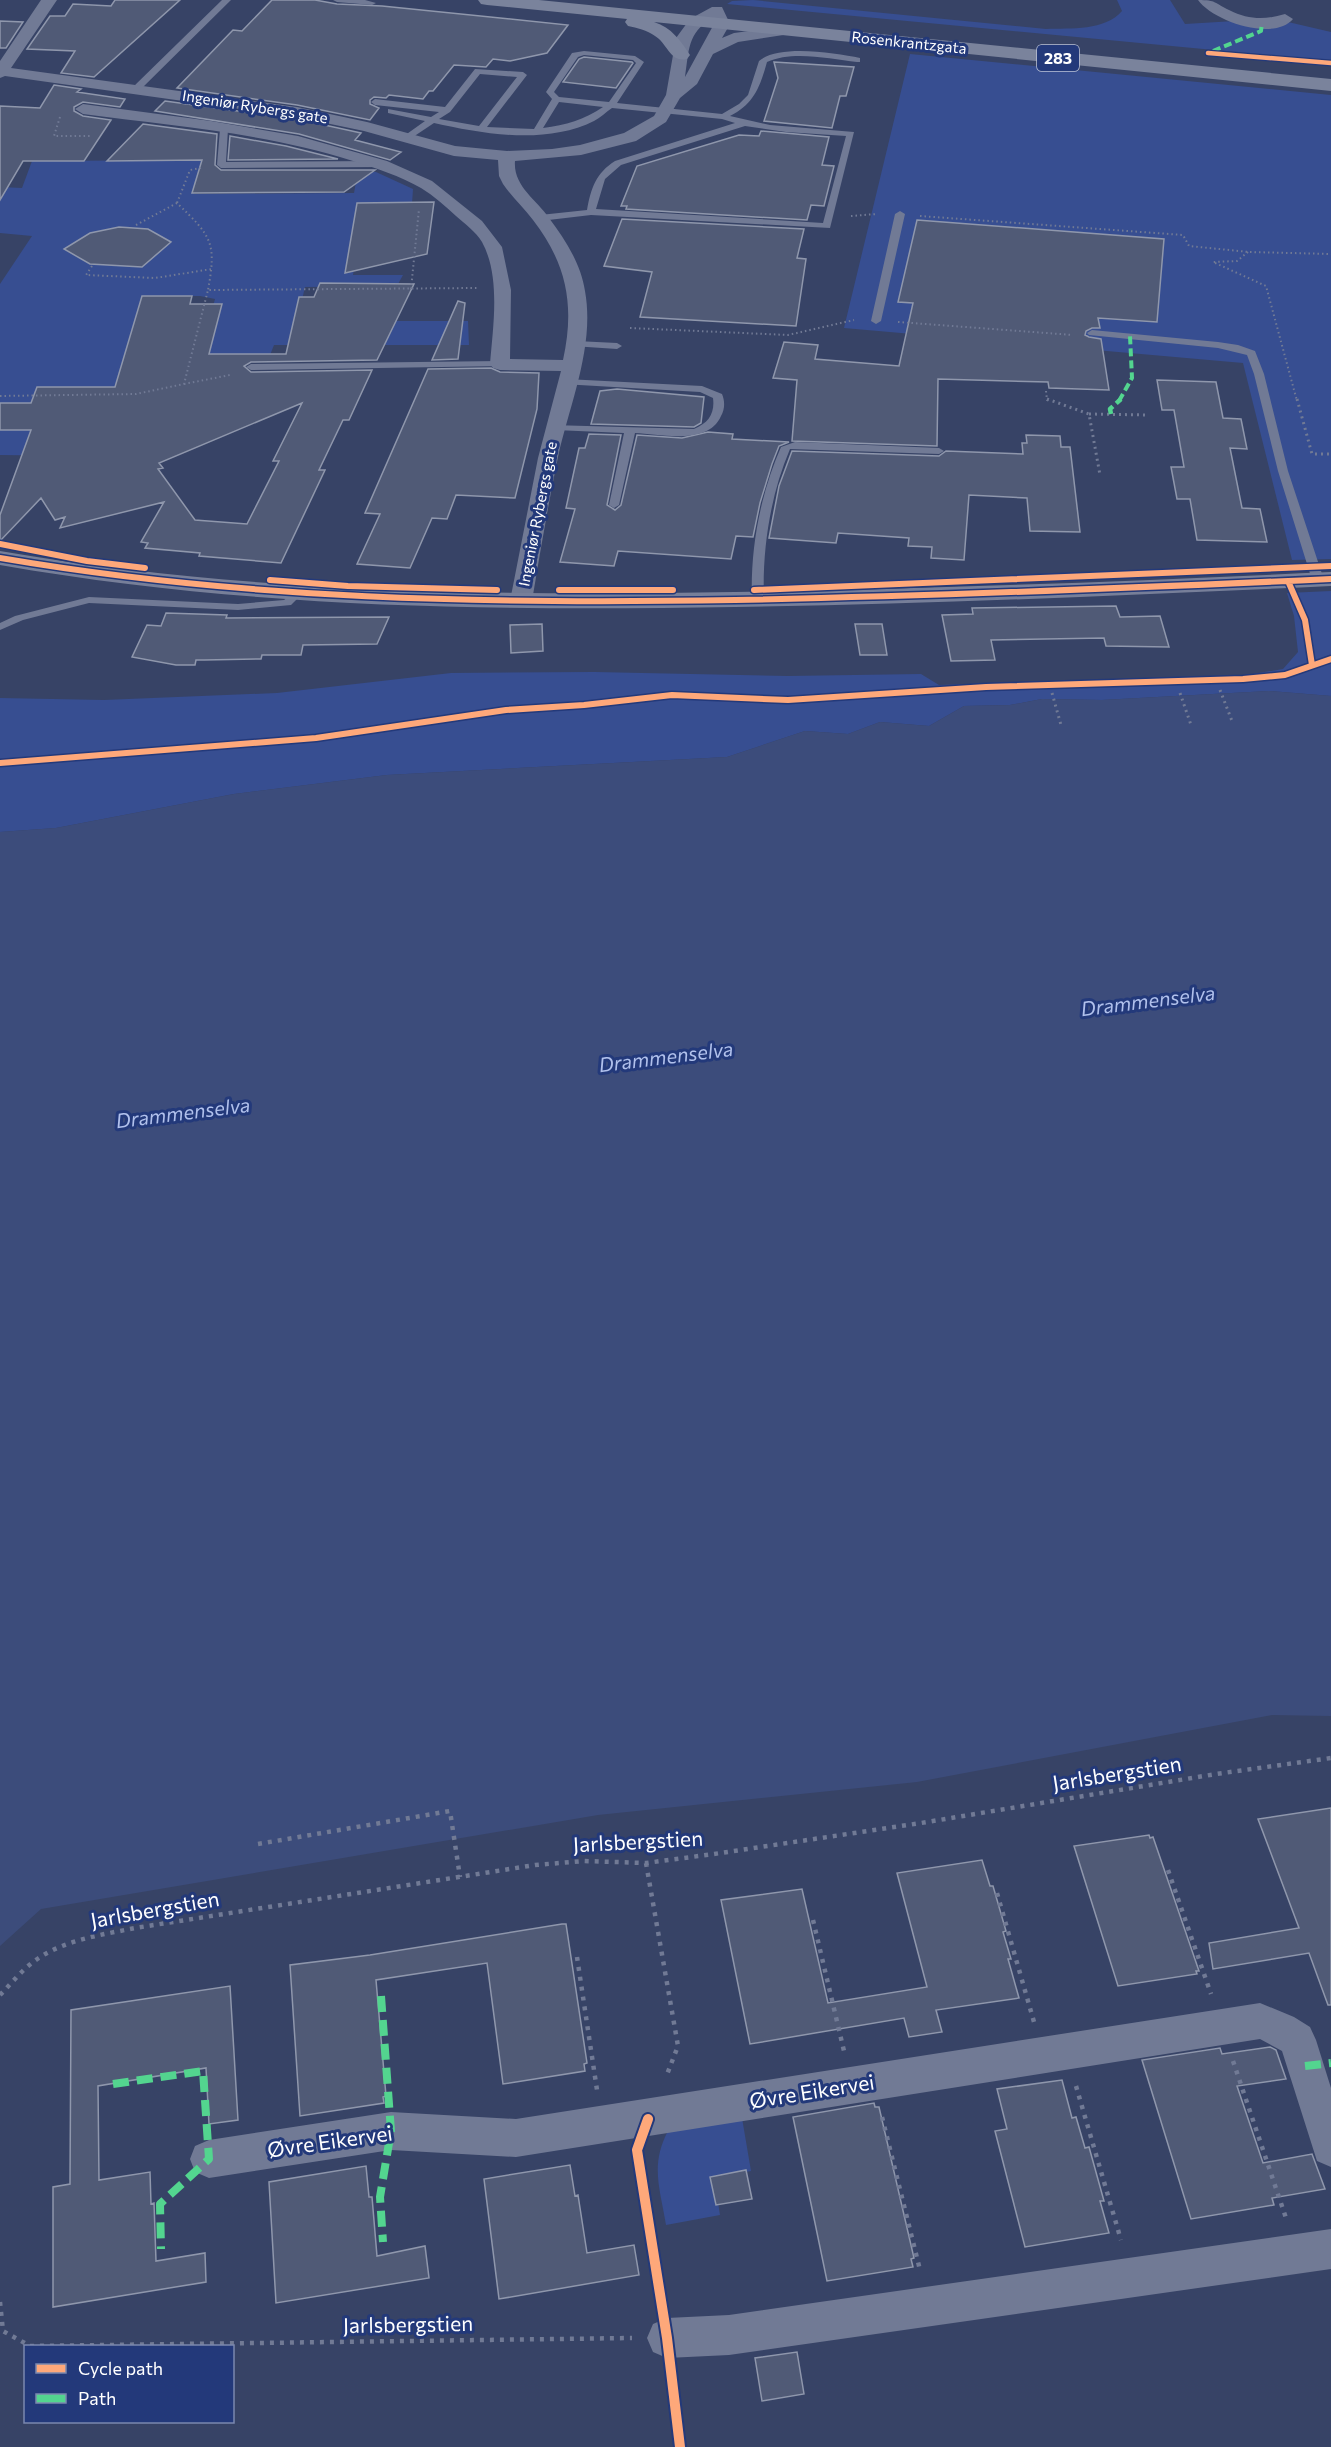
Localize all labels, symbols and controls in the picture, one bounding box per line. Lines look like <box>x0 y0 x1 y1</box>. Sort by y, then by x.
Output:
street label: Rosenkrantzgata <box>851 27 968 57</box>
road number: 283 <box>1037 45 1079 71</box>
street label: Ingeniør Rybergs gate <box>181 86 329 126</box>
street label: Ingeniør Rybergs gate <box>514 440 560 588</box>
water label: Drammenselva <box>1079 980 1216 1020</box>
water label: Drammenselva <box>597 1036 734 1076</box>
water label: Drammenselva <box>114 1092 251 1132</box>
street label: Jarlsbergstien <box>1050 1750 1183 1795</box>
street label: Jarlsbergstien <box>572 1825 704 1856</box>
street label: Jarlsbergstien <box>88 1885 221 1932</box>
street label: Øvre Eikervei <box>748 2068 876 2113</box>
street label: Øvre Eikervei <box>266 2119 394 2162</box>
street label: Jarlsbergstien <box>343 2310 473 2337</box>
legend <box>24 2345 234 2423</box>
text: Cycle path <box>78 2357 163 2379</box>
text: Path <box>78 2387 116 2409</box>

